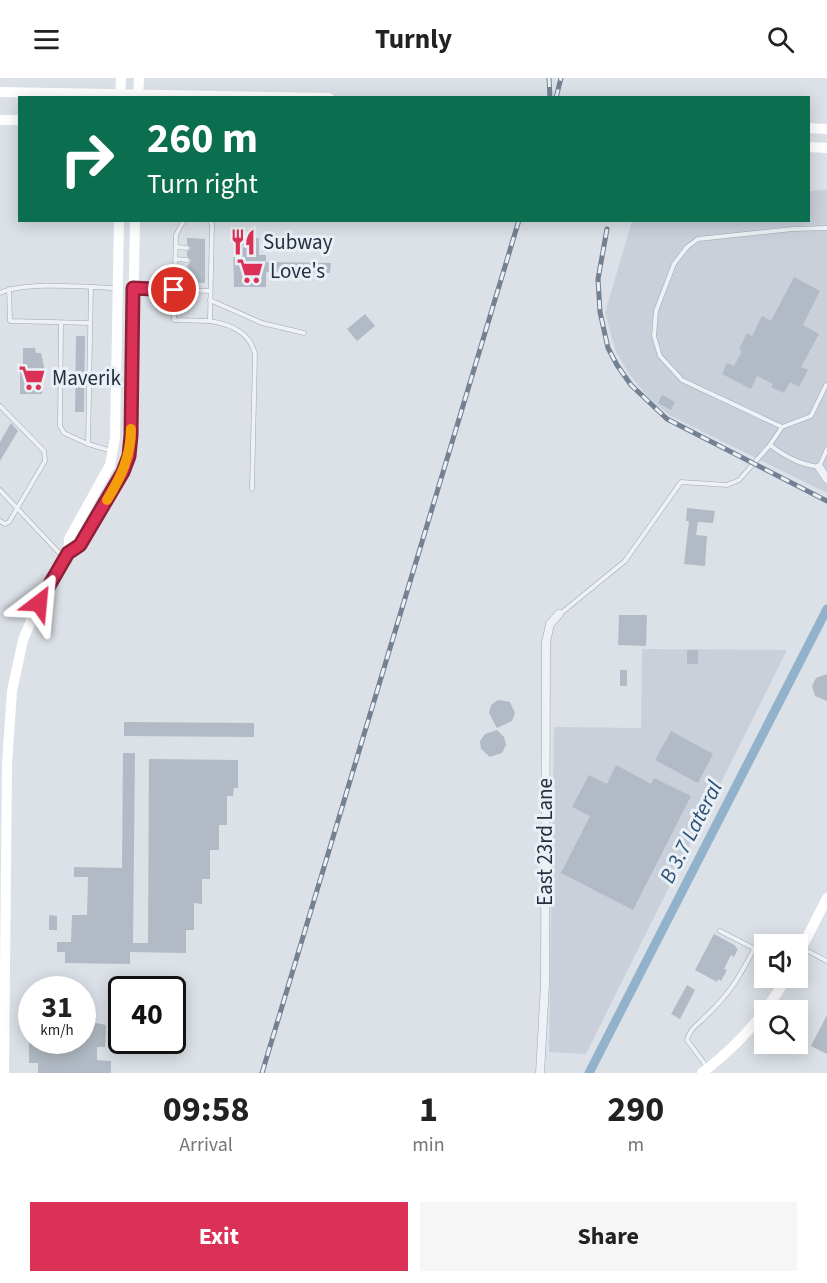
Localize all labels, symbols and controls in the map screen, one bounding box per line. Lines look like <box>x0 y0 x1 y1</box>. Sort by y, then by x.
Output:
text: Turnly <box>375 20 452 59</box>
icon: menu <box>30 23 63 56</box>
icon: search <box>764 23 797 56</box>
text: 260 m <box>147 109 258 169</box>
icon: right <box>48 120 126 198</box>
text: Turn right <box>147 165 258 204</box>
restaurant icon: Subway <box>228 227 258 257</box>
place label: Subway <box>263 227 333 257</box>
supermarket icon: Love's <box>235 256 265 286</box>
place label: Love's <box>270 256 325 286</box>
pin <box>148 264 199 315</box>
icon: arrive <box>157 273 190 306</box>
supermarket icon: Maverik <box>17 363 47 393</box>
place label: Maverik <box>52 363 121 393</box>
position arrow <box>7 571 71 635</box>
water label: B 3.7 Lateral <box>651 775 731 889</box>
street label: East 23rd Lane <box>530 778 560 906</box>
map controls <box>754 934 808 1054</box>
button: sound <box>754 934 808 988</box>
speed limit sign: 40 <box>108 976 186 1054</box>
text: 31 <box>41 986 73 1029</box>
button: search <box>754 1000 808 1054</box>
text: km/h <box>40 1020 74 1041</box>
text: 09:58 <box>163 1084 250 1135</box>
text: 1 <box>419 1084 438 1135</box>
text: 290 <box>607 1084 664 1135</box>
text: Arrival <box>179 1131 233 1159</box>
text: min <box>412 1131 445 1159</box>
text: m <box>627 1131 644 1159</box>
button: Exit <box>30 1202 408 1271</box>
button: Share <box>420 1202 797 1271</box>

